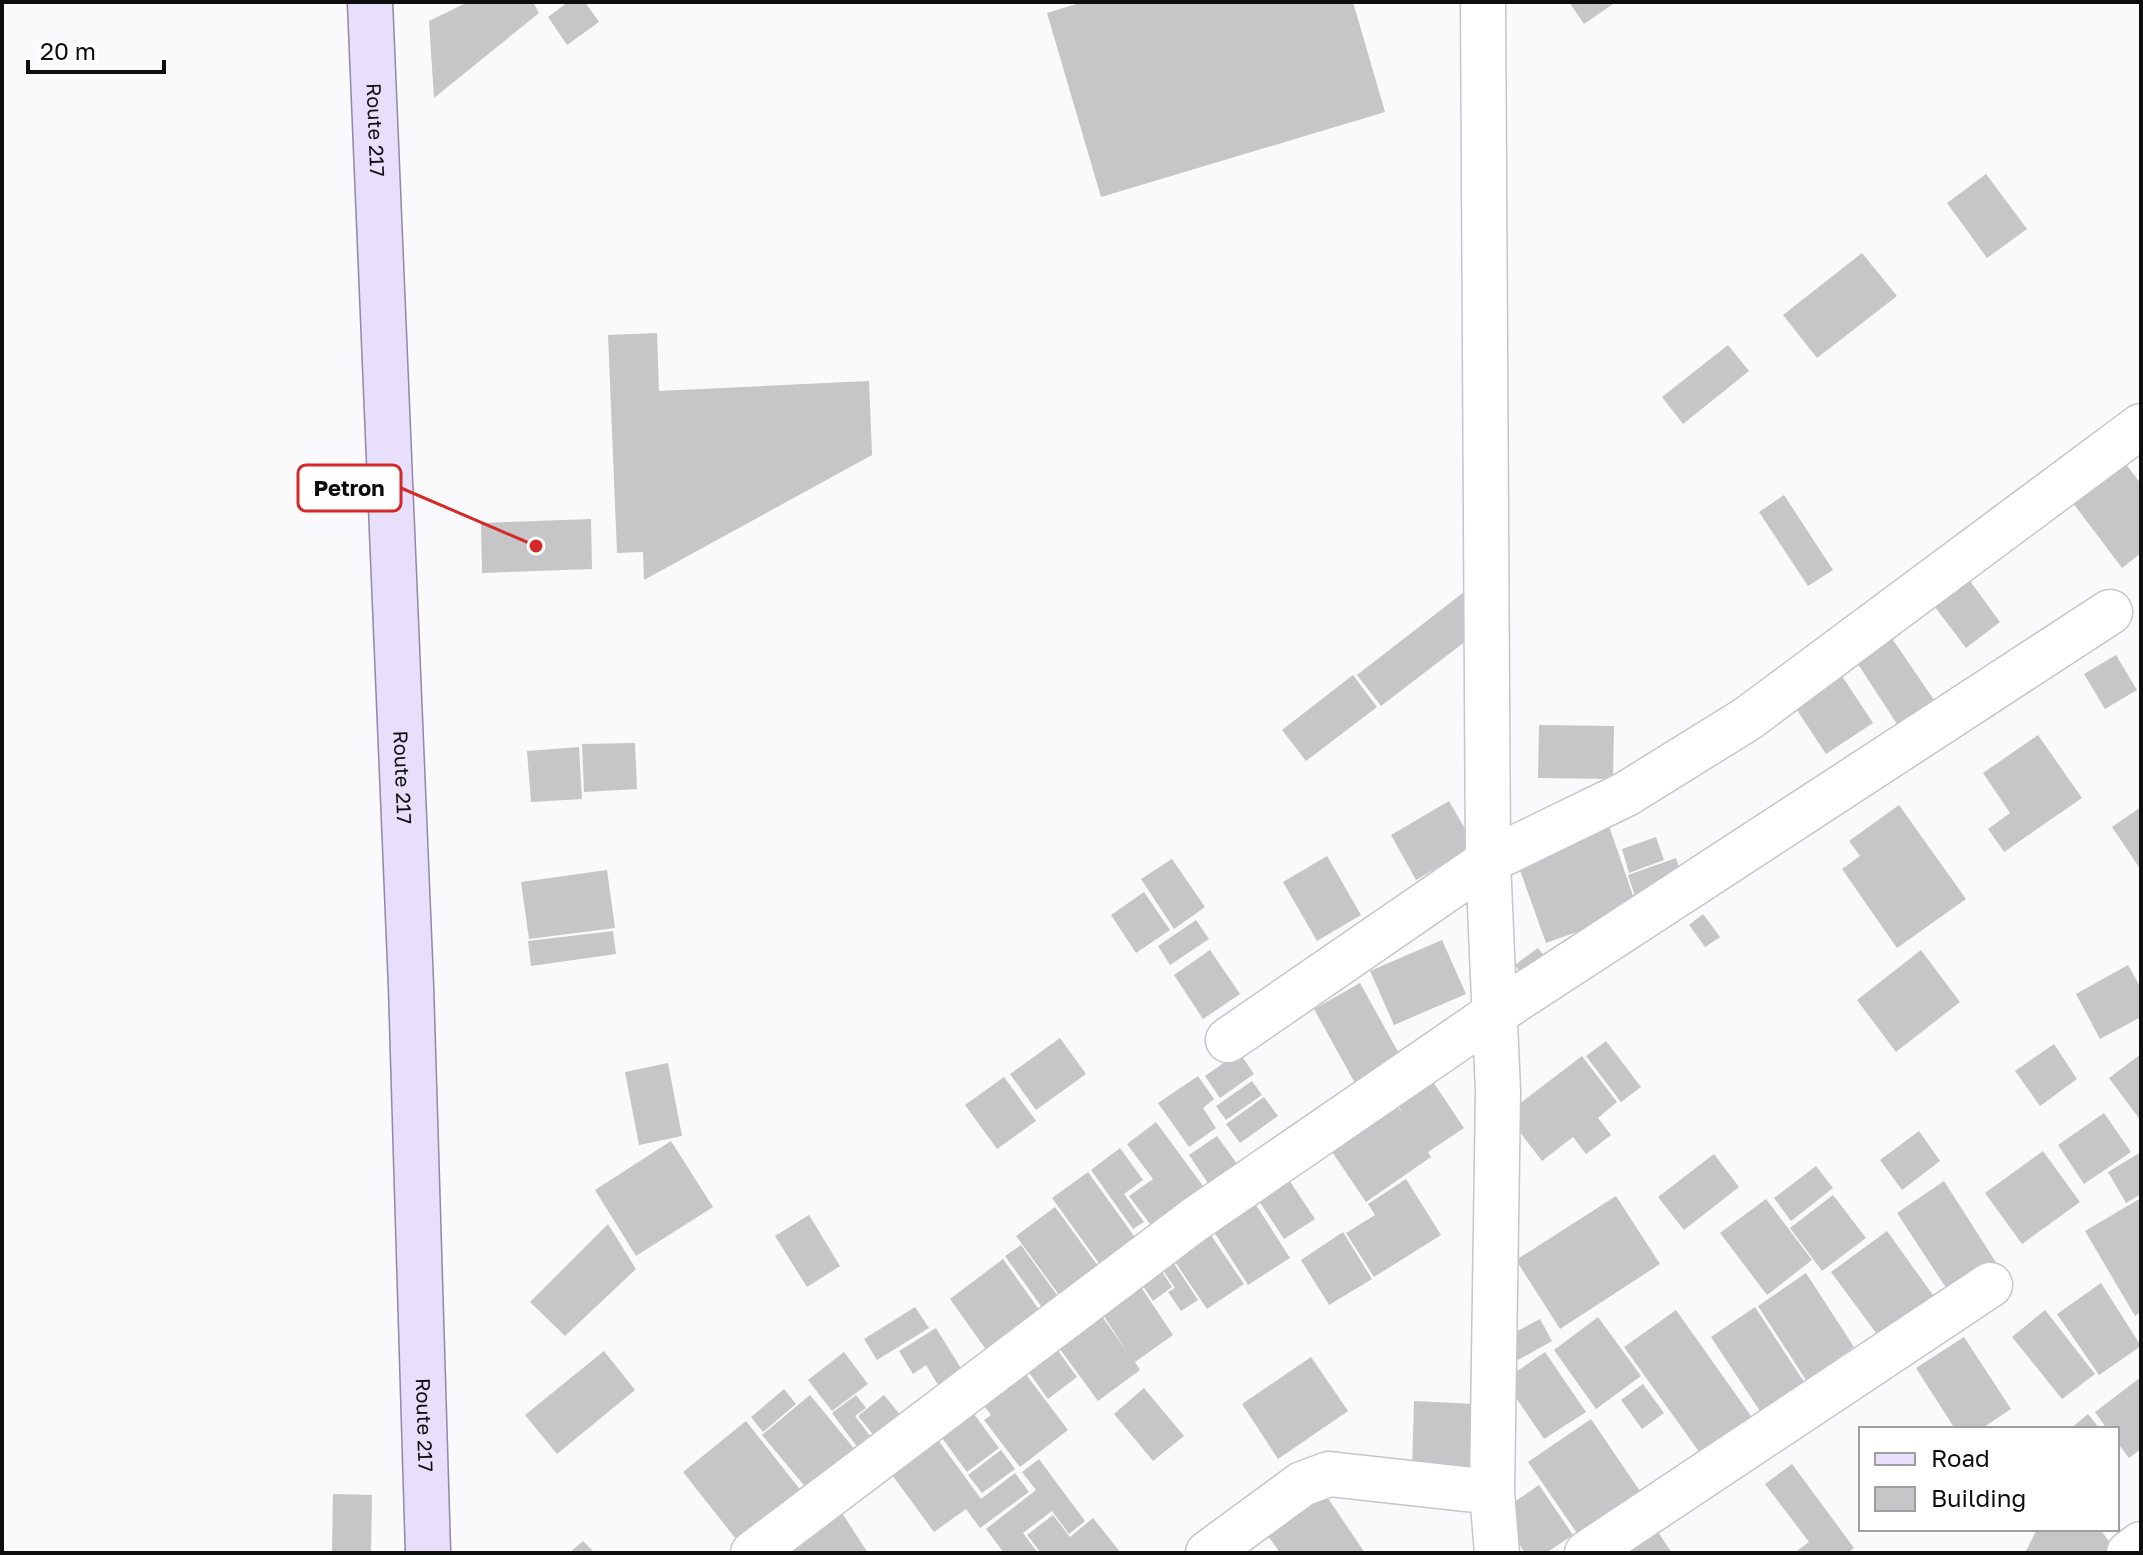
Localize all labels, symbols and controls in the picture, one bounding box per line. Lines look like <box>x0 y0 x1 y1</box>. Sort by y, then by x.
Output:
scale bar <box>28 24 164 74</box>
text: 20 m <box>40 36 96 65</box>
street label: Route 217 <box>362 82 390 177</box>
callout: Petron <box>298 465 401 511</box>
text: Petron <box>314 474 384 501</box>
street label: Route 217 <box>389 730 417 825</box>
street label: Route 217 <box>412 1378 439 1472</box>
legend <box>1859 1427 2119 1531</box>
text: Road <box>1931 1443 1990 1472</box>
text: Building <box>1931 1483 2026 1512</box>

